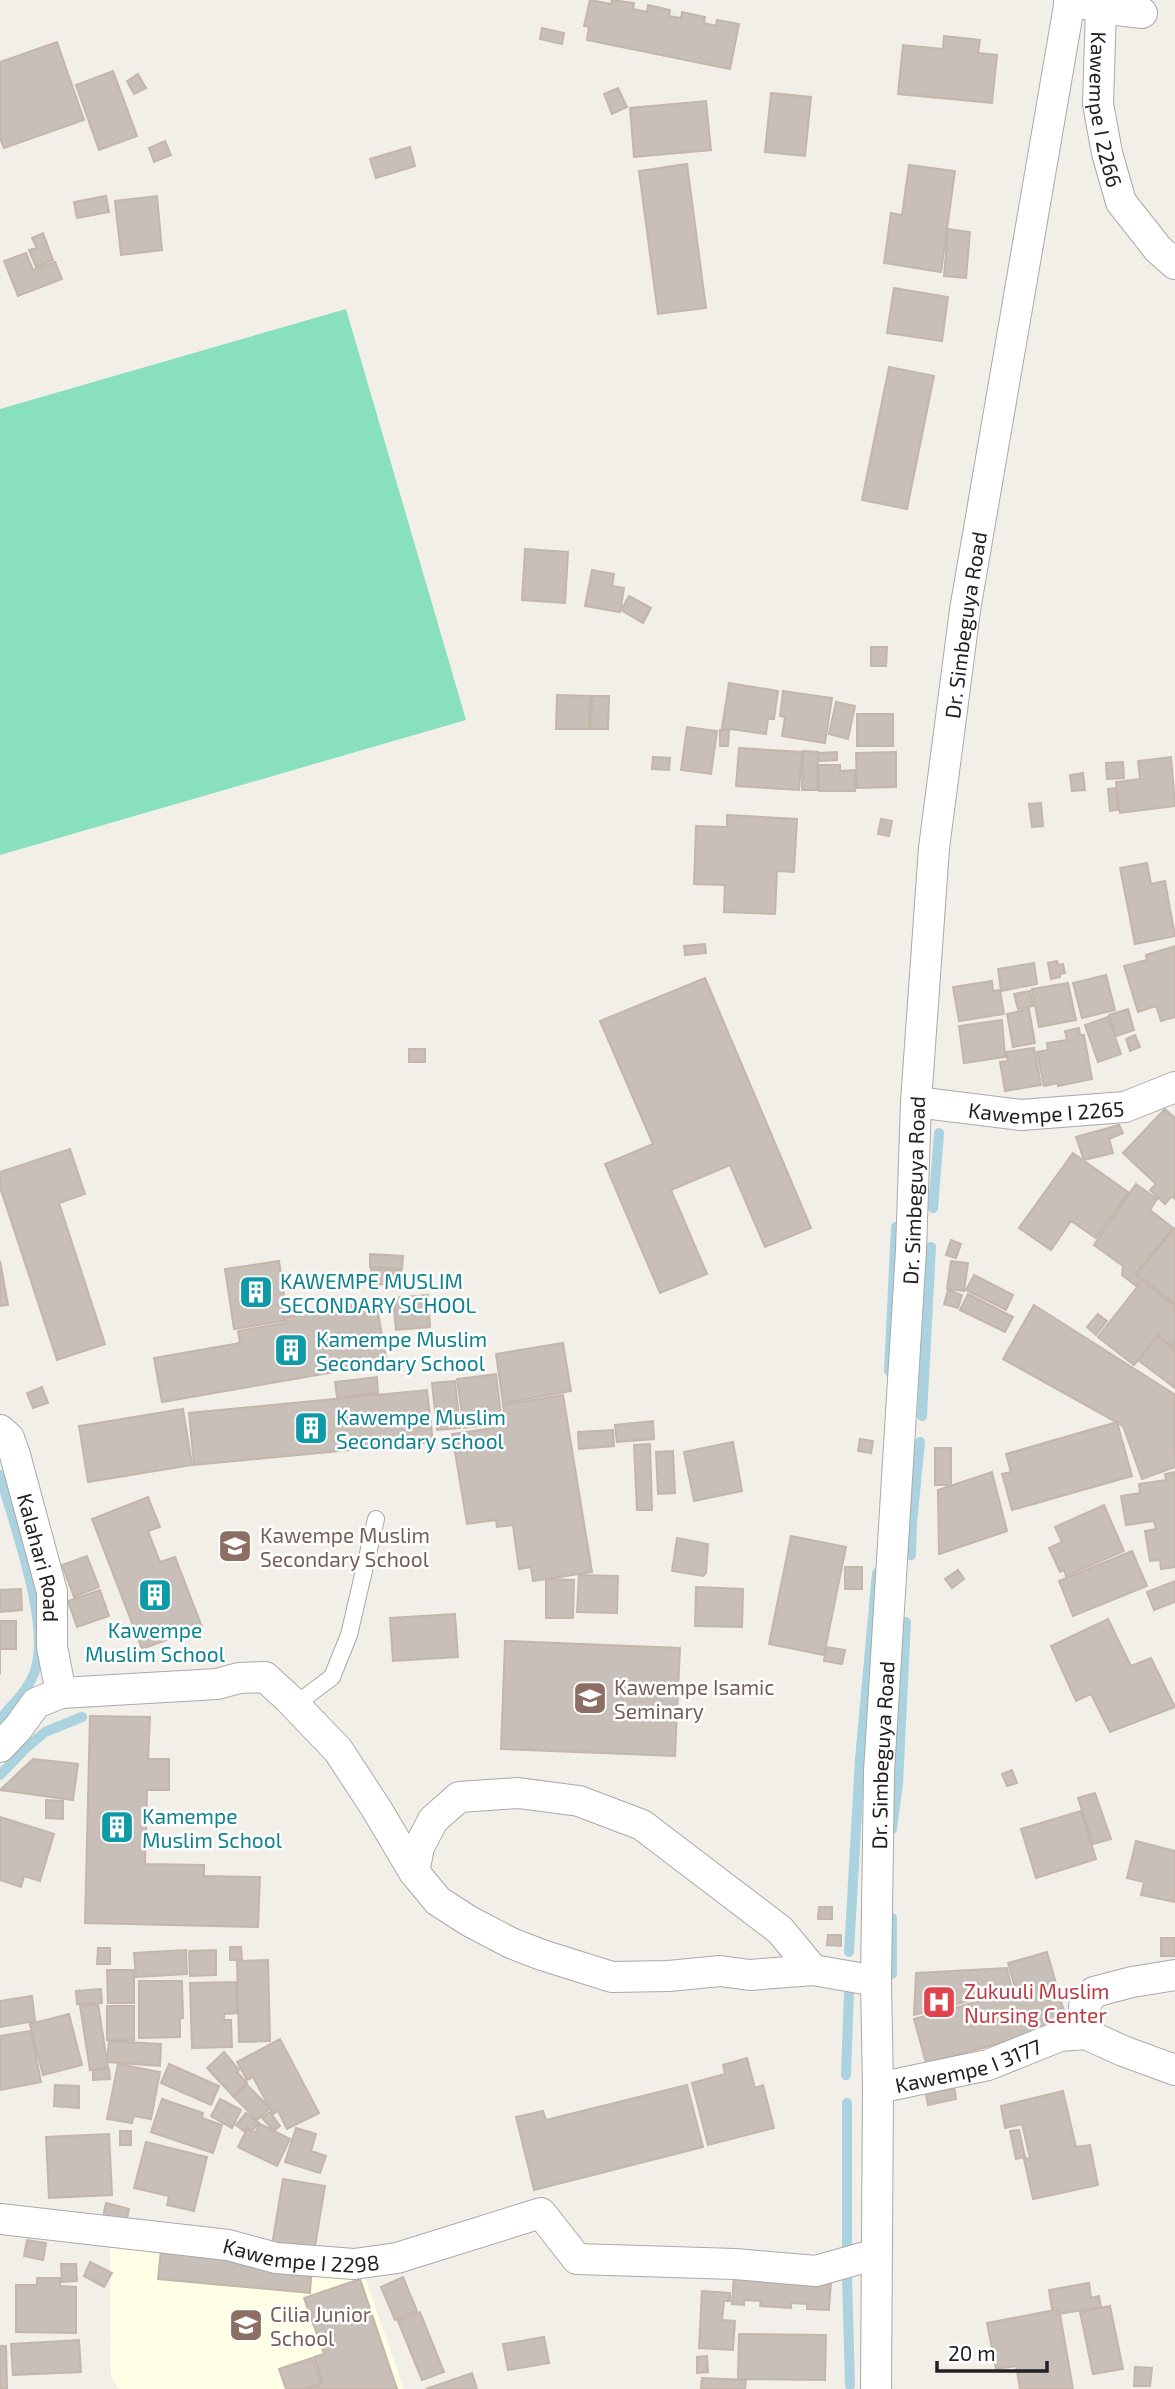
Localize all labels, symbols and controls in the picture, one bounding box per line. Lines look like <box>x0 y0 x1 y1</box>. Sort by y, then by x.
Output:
street label: Kawempe I 2266 <box>1085 31 1129 190</box>
street label: Dr. Simbeguya Road <box>939 529 991 720</box>
street label: Dr. Simbeguya Road <box>896 1095 929 1285</box>
street label: Kawempe I 2265 <box>967 1095 1125 1127</box>
place label: KAWEMPE MUSLIM SECONDARY SCHOOL <box>280 1268 477 1317</box>
building icon: KAWEMPE MUSLIM SECONDARY SCHOOL <box>237 1273 275 1311</box>
place label: Kamempe Muslim Secondary School <box>316 1326 487 1375</box>
building icon: Kamempe Muslim Secondary School <box>272 1331 310 1369</box>
place label: Kawempe Muslim Secondary school <box>336 1404 506 1453</box>
building icon: Kawempe Muslim Secondary school <box>292 1409 330 1447</box>
street label: Kalahari Road <box>13 1490 65 1622</box>
place label: Kawempe Muslim Secondary School <box>260 1522 430 1571</box>
school or university icon: Kawempe Muslim Secondary School <box>216 1527 254 1565</box>
building icon: Kawempe Muslim School <box>136 1576 174 1614</box>
place label: Kawempe Muslim School <box>85 1617 226 1666</box>
street label: Dr. Simbeguya Road <box>865 1660 898 1850</box>
place label: Kawempe Isamic Seminary <box>614 1674 775 1723</box>
school or university icon: Kawempe Isamic Seminary <box>571 1679 609 1717</box>
place label: Kamempe Muslim School <box>142 1803 283 1852</box>
building icon: Kamempe Muslim School <box>98 1808 136 1846</box>
place label: Zukuuli Muslim Nursing Center <box>964 1978 1110 2027</box>
hospital icon: Zukuuli Muslim Nursing Center <box>920 1983 958 2021</box>
street label: Kawempe I 3177 <box>893 2032 1045 2097</box>
street label: Kawempe I 2298 <box>221 2232 381 2277</box>
place label: Cilia Junior School <box>270 2301 372 2350</box>
school or university icon: Cilia Junior School <box>227 2306 265 2344</box>
scale bar <box>937 2330 1047 2374</box>
text: 20 m <box>948 2340 996 2365</box>

